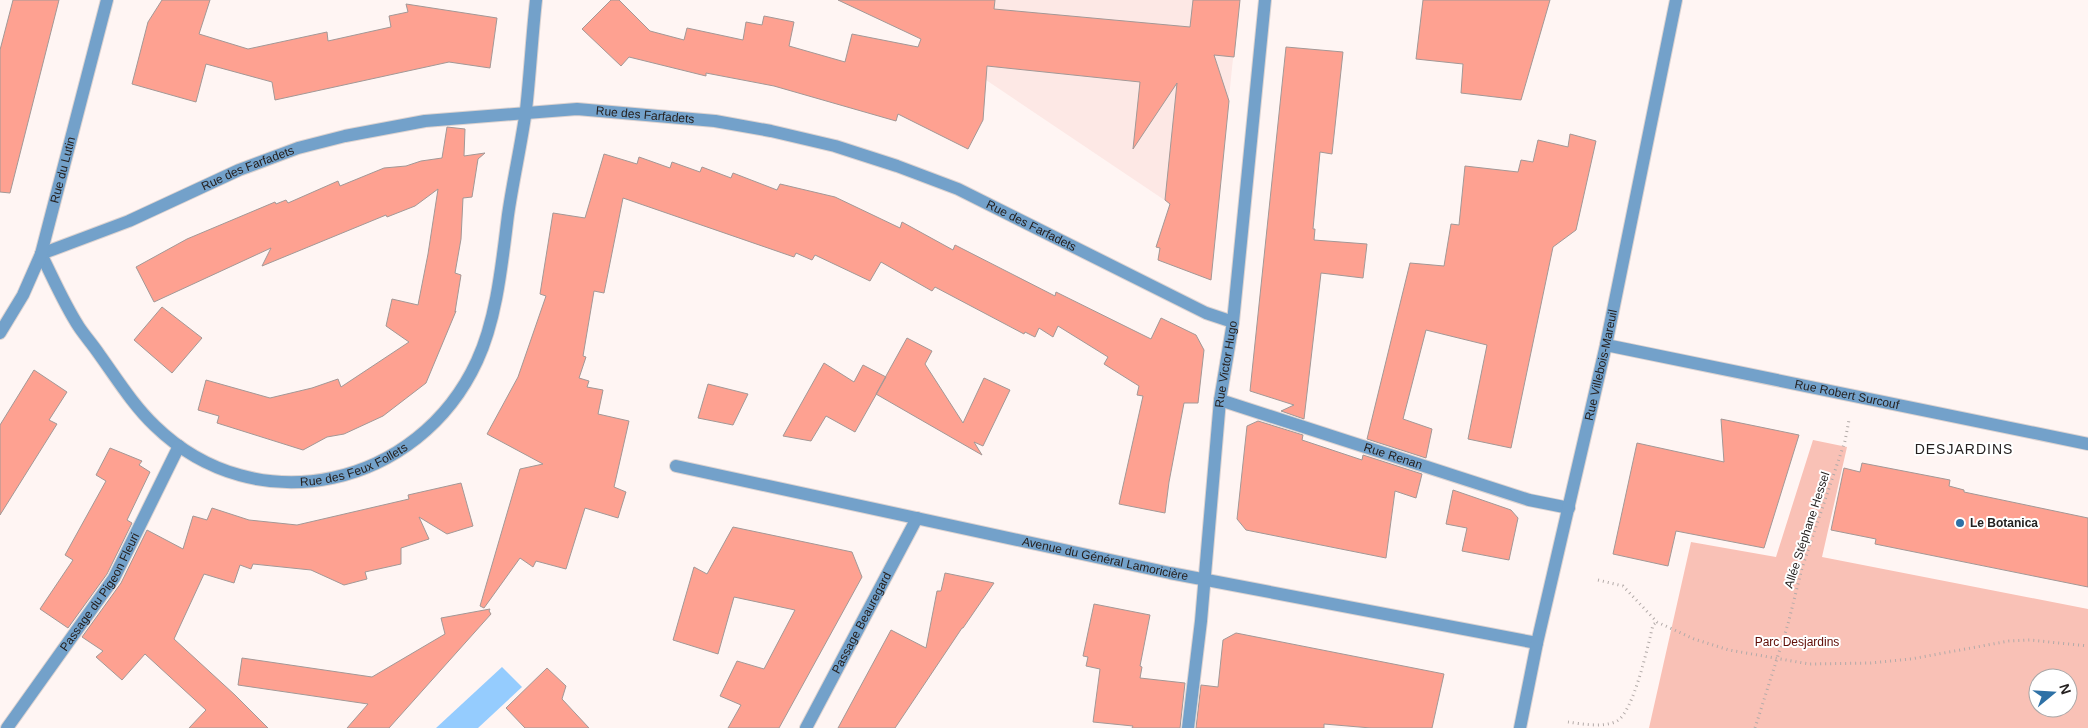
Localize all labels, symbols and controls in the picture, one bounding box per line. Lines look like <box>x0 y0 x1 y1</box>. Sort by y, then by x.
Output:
street label: Rue des Farfadets <box>595 104 695 126</box>
street label: Rue du Lutin <box>47 135 78 205</box>
street label: Rue des Farfadets <box>199 143 296 193</box>
street label: Rue des Farfadets <box>984 197 1079 254</box>
street label: Rue Villebois-Mareuil <box>1582 308 1620 422</box>
street label: Rue Victor Hugo <box>1212 319 1240 408</box>
street label: Rue Robert Surcouf <box>1794 377 1901 412</box>
street label: Rue des Feux Follets <box>300 440 410 489</box>
street label: Rue Renan <box>1362 440 1424 472</box>
district label: DESJARDINS <box>1915 441 2013 457</box>
street label: Allée Stéphane Hessel <box>1782 470 1832 590</box>
place label: Le Botanica <box>1970 516 2038 530</box>
marker: Le Botanica <box>1954 517 1966 529</box>
street label: Passage du Pigeon Fleuri <box>57 530 142 654</box>
street label: Avenue du Général Lamoricière <box>1021 534 1190 583</box>
street label: Passage Beauregard <box>829 570 894 676</box>
park label: Parc Desjardins <box>1755 635 1839 649</box>
north arrow <box>2028 668 2078 718</box>
text: N <box>2056 682 2075 696</box>

